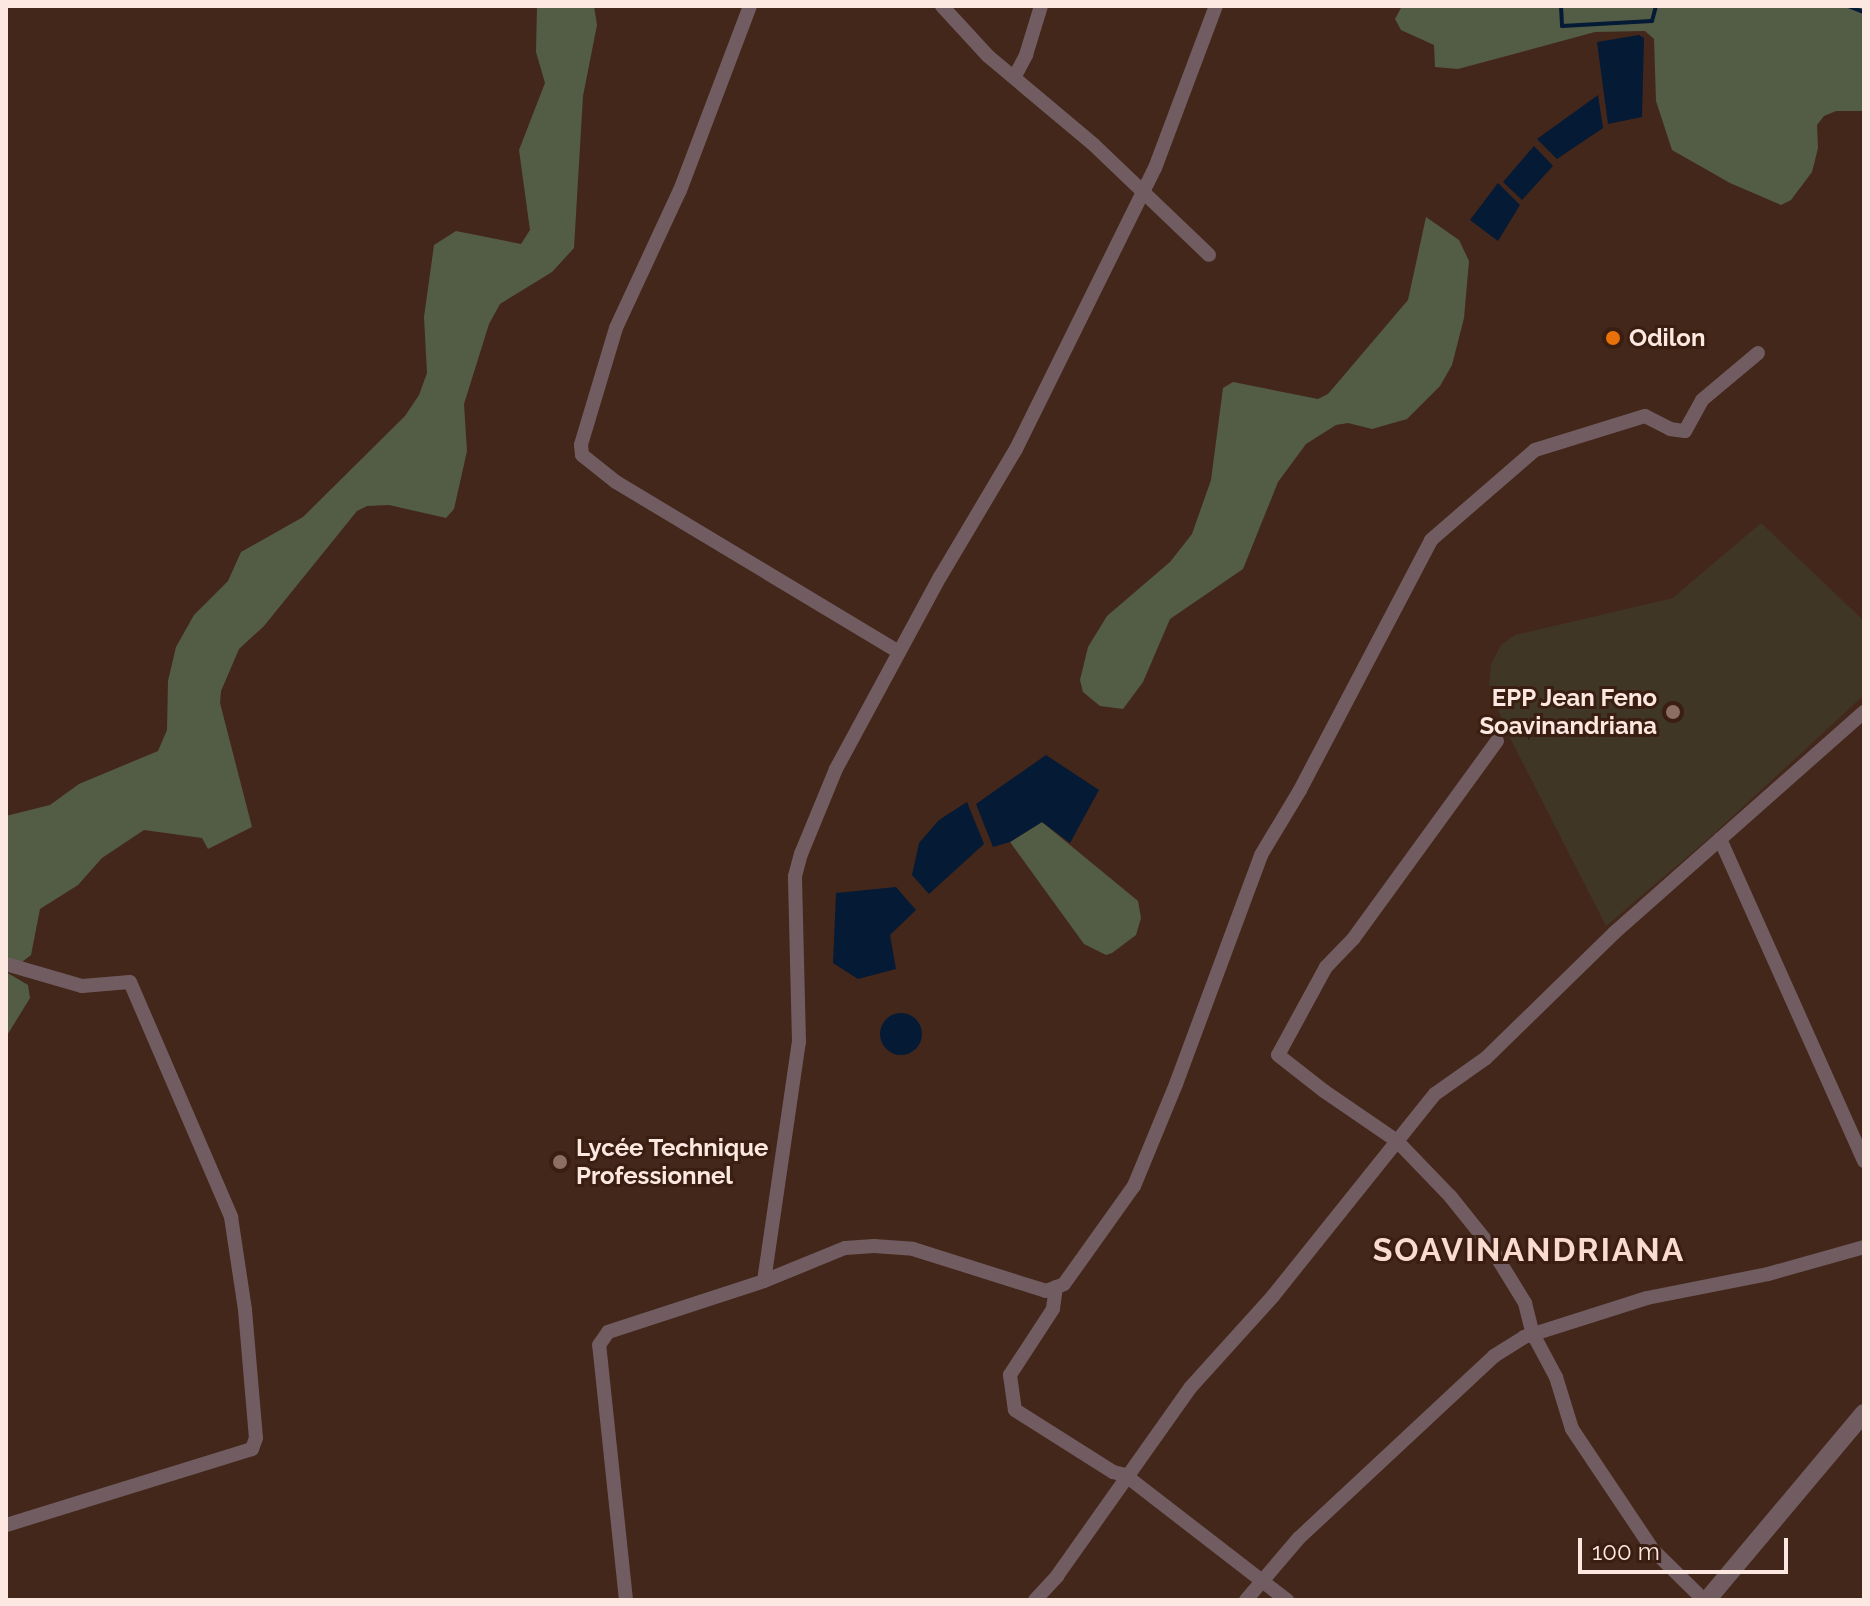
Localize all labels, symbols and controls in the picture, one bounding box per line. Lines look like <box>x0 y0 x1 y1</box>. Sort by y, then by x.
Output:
place label: Odilon <box>1629 324 1705 352</box>
marker: Odilon <box>1604 329 1622 347</box>
place label: EPP Jean Feno Soavinandriana <box>1479 684 1657 740</box>
marker: EPP Jean Feno Soavinandriana <box>1664 703 1682 721</box>
place label: Lycée Technique Professionnel <box>576 1134 769 1190</box>
marker: Lycée Technique Professionnel <box>551 1153 569 1171</box>
district label: SOAVINANDRIANA <box>1373 1231 1685 1269</box>
scale bar <box>1582 1522 1792 1572</box>
text: 100 m <box>1592 1537 1660 1566</box>

